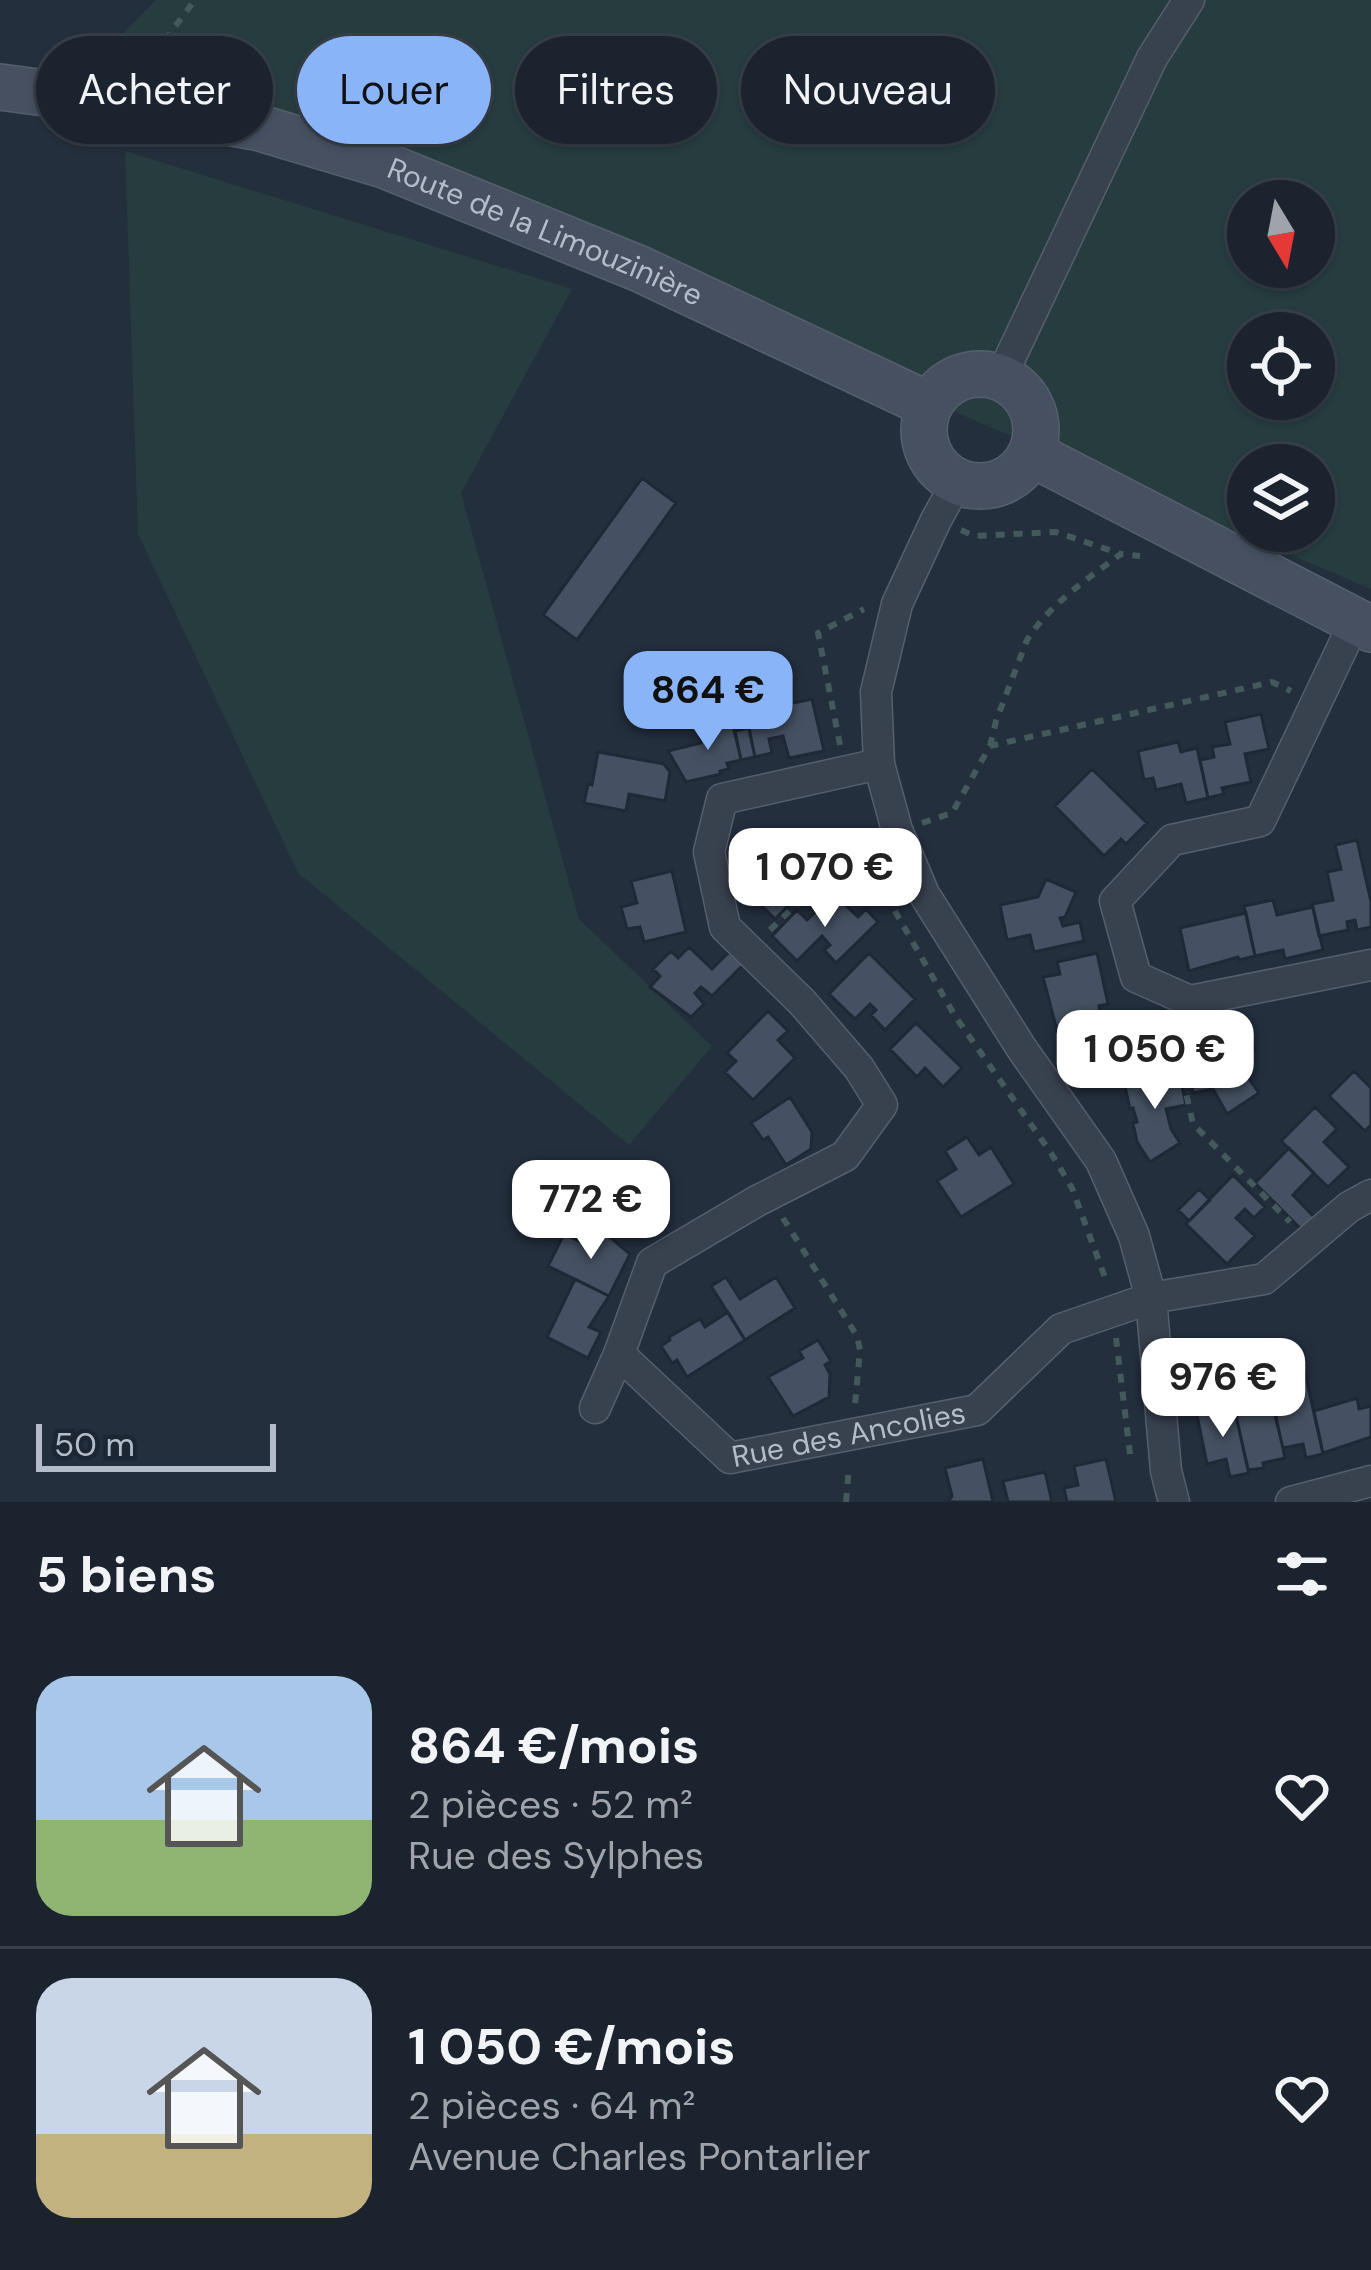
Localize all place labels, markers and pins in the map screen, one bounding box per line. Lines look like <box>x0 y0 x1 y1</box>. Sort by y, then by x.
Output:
pin: 864 € <box>624 651 792 753</box>
pin: 1 070 € <box>714 828 936 930</box>
pin: 1 050 € <box>1044 1010 1266 1112</box>
pin: 772 € <box>507 1160 675 1262</box>
pin: 976 € <box>1139 1338 1307 1440</box>

